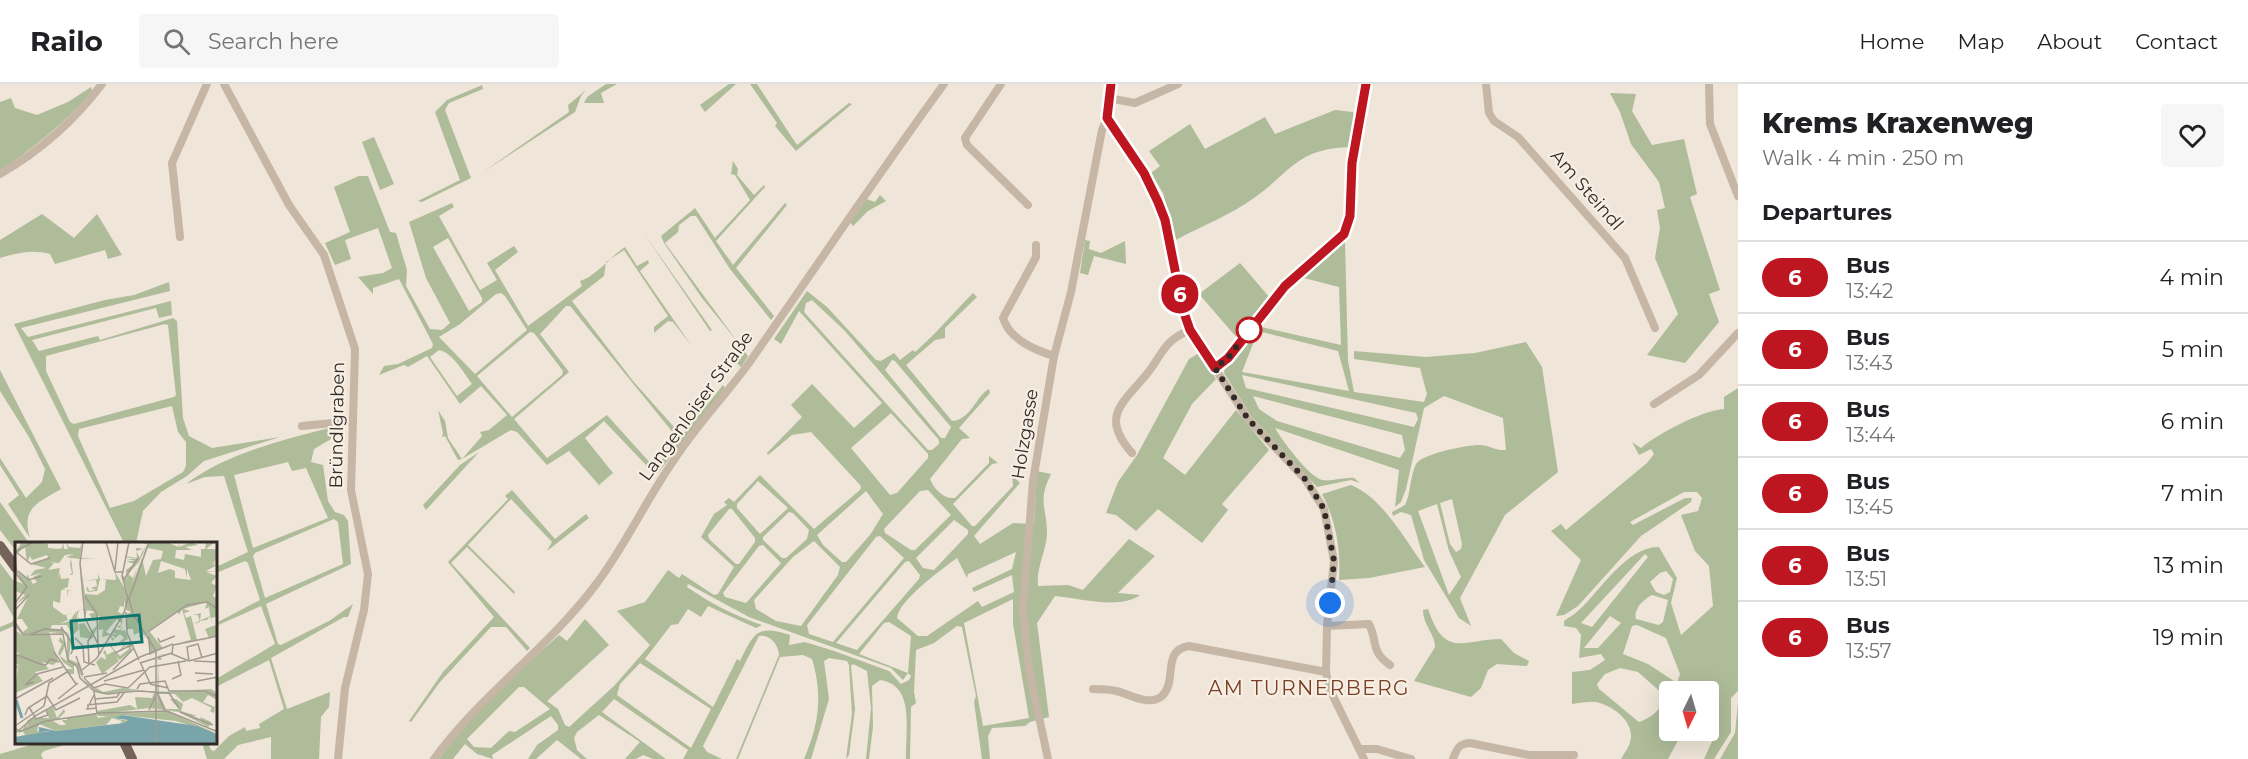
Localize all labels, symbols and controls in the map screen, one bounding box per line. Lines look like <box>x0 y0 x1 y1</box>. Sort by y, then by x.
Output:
search box <box>139 14 559 68</box>
text: Railo <box>30 24 103 58</box>
icon: search <box>160 25 193 58</box>
text: Search here <box>208 28 339 55</box>
text: Home <box>1859 29 1924 54</box>
text: Map <box>1957 29 2004 54</box>
text: About <box>2037 29 2102 54</box>
text: Contact <box>2135 29 2218 54</box>
button: heart <box>2161 104 2224 167</box>
text: Krems Kraxenweg <box>1762 106 2034 140</box>
street label: Am Steindl <box>1546 145 1628 235</box>
text: Walk · 4 min · 250 m <box>1762 146 1964 170</box>
text: Departures <box>1762 199 1892 226</box>
text: Bus <box>1846 252 1890 279</box>
text: 4 min <box>2160 264 2224 291</box>
text: 6 <box>1788 265 1802 290</box>
line badge: 6 <box>1160 274 1200 314</box>
text: 13:42 <box>1846 279 1893 303</box>
text: 6 <box>1173 282 1187 307</box>
unlabelled marker <box>1236 317 1262 343</box>
text: Bus <box>1846 324 1890 351</box>
street label: Langenloiser Straße <box>634 327 758 485</box>
text: 5 min <box>2162 336 2224 363</box>
text: 6 <box>1788 337 1802 362</box>
text: 13:43 <box>1846 351 1893 375</box>
street label: Bründlgraben <box>325 361 349 489</box>
street label: Holzgasse <box>1007 387 1043 481</box>
text: Bus <box>1846 396 1890 423</box>
text: 6 min <box>2161 408 2224 435</box>
text: 6 <box>1788 409 1802 434</box>
text: 13:44 <box>1846 423 1895 447</box>
text: Bus <box>1846 468 1890 495</box>
text: 7 min <box>2161 480 2224 507</box>
text: 6 <box>1788 481 1802 506</box>
text: 13:45 <box>1846 495 1893 519</box>
text: Bus <box>1846 540 1890 567</box>
inset map <box>15 542 218 744</box>
text: 13 min <box>2154 552 2224 579</box>
text: 6 <box>1788 553 1802 578</box>
text: 13:51 <box>1846 567 1887 591</box>
your location <box>1315 588 1345 618</box>
text: Bus <box>1846 612 1890 639</box>
text: 19 min <box>2153 624 2224 651</box>
text: 6 <box>1788 625 1802 650</box>
text: 13:57 <box>1846 639 1892 663</box>
district label: AM TURNERBERG <box>1208 676 1410 700</box>
north arrow <box>1659 681 1719 741</box>
map controls <box>1659 681 1719 741</box>

